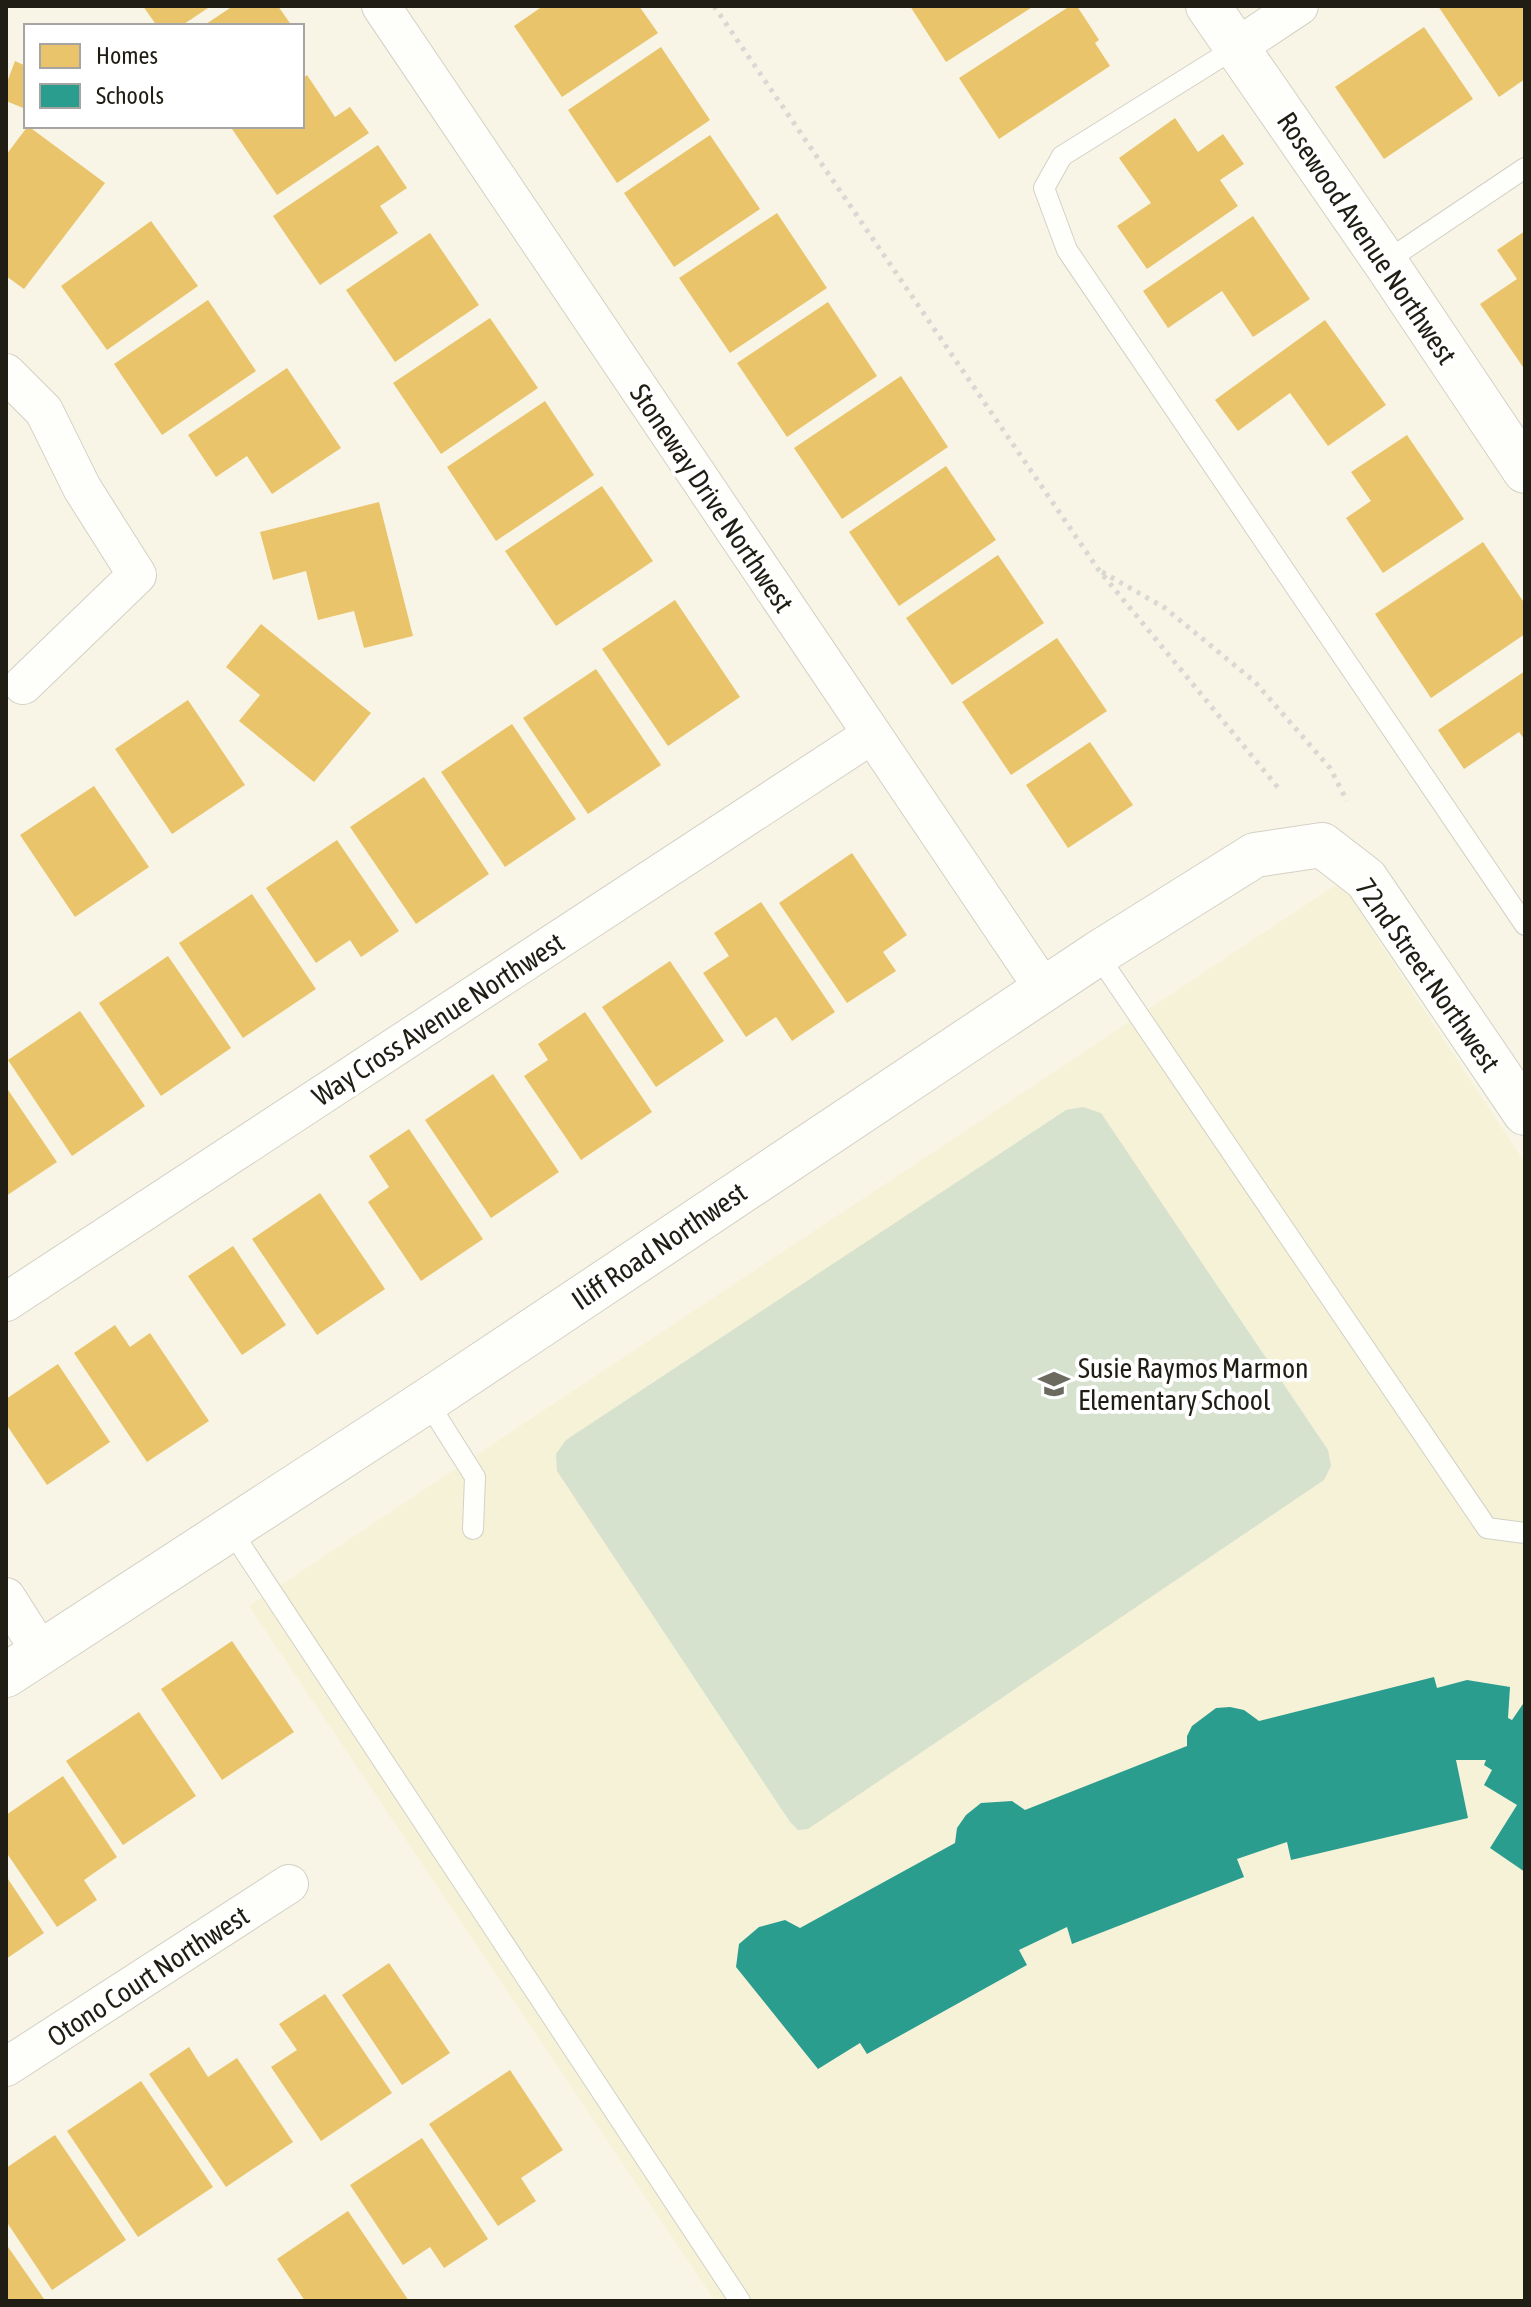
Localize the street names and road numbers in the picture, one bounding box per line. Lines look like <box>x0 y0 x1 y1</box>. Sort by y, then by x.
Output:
street label: Rosewood Avenue Northwest <box>1271 106 1463 370</box>
street label: Stoneway Drive Northwest <box>624 378 800 618</box>
street label: 72nd Street Northwest <box>1349 872 1507 1078</box>
street label: Way Cross Avenue Northwest <box>306 926 570 1112</box>
street label: Iliff Road Northwest <box>566 1176 752 1316</box>
street label: Otono Court Northwest <box>41 1899 255 2053</box>

